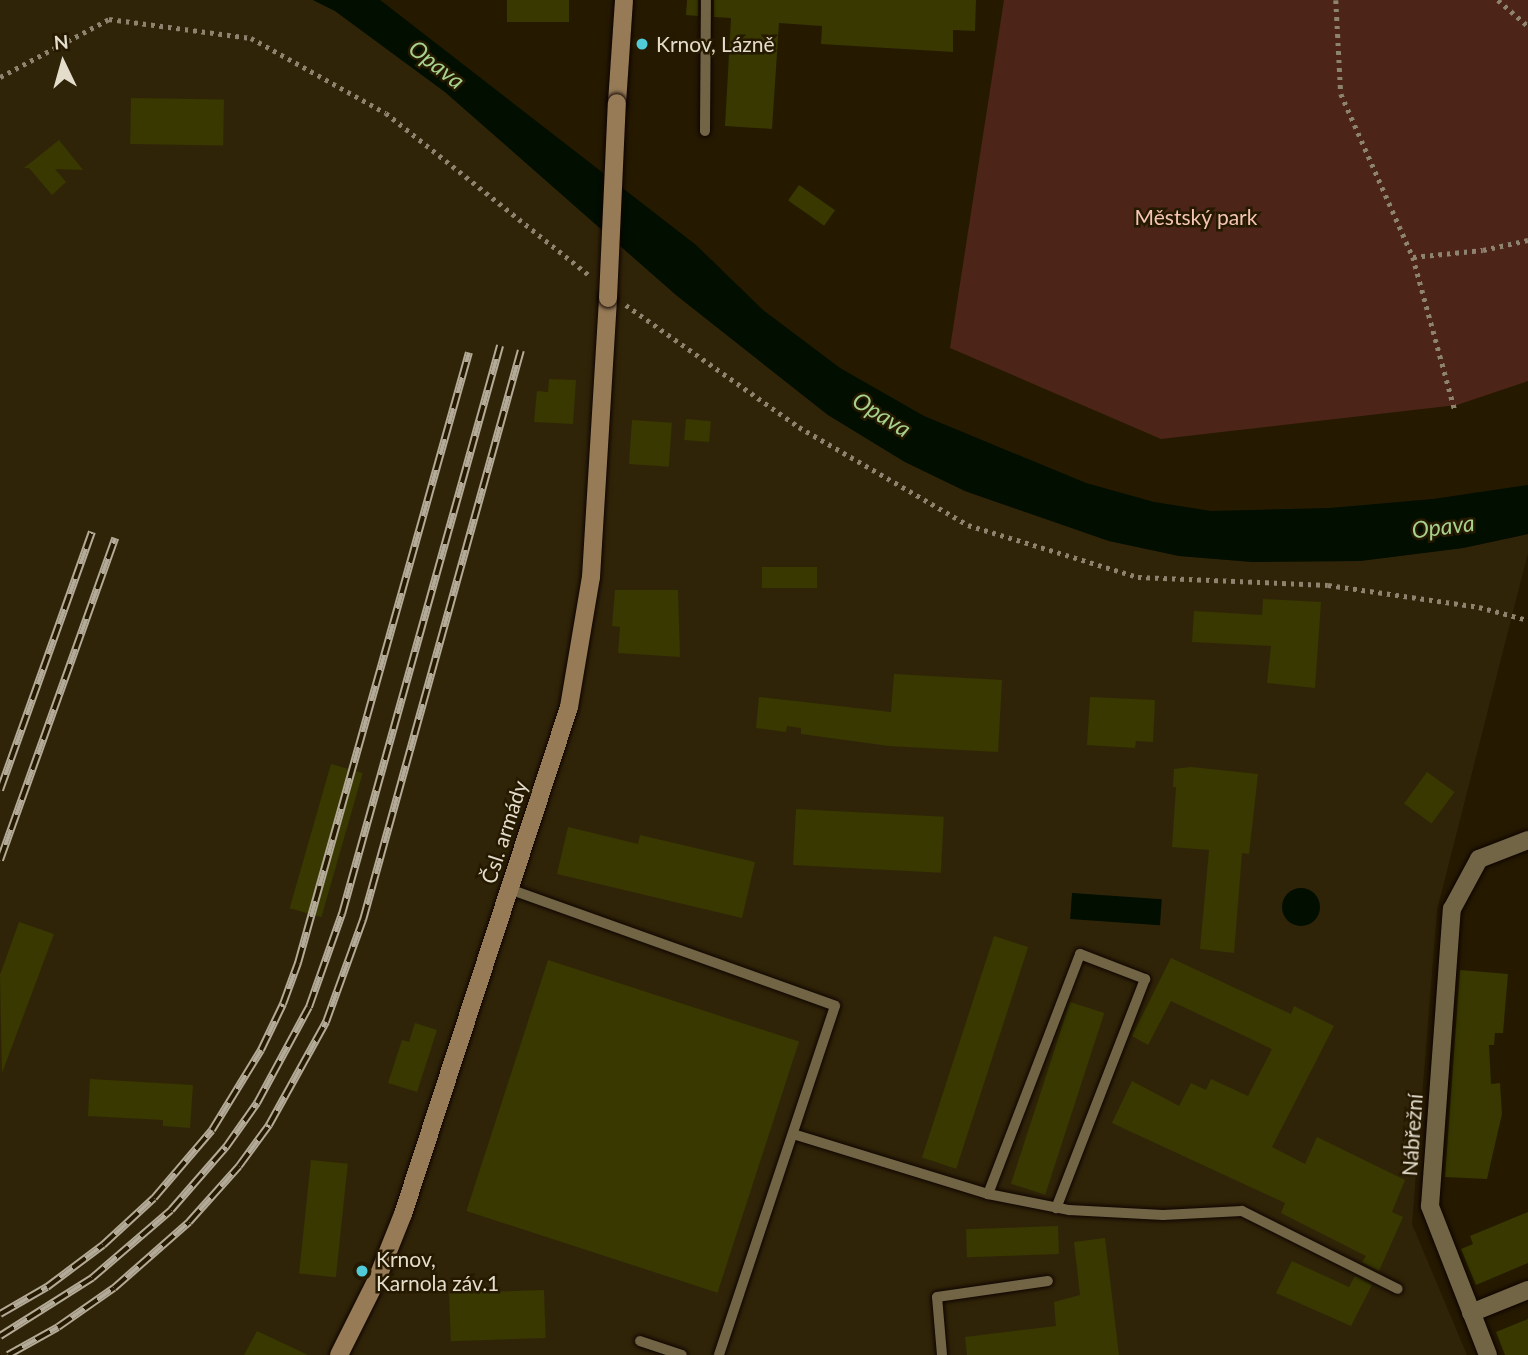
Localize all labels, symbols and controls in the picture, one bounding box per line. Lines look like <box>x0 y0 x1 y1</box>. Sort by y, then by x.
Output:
north arrow <box>28 28 98 98</box>
text: N <box>53 29 69 54</box>
place label: Krnov, Lázně <box>656 31 775 57</box>
water label: Opava <box>404 34 470 94</box>
marker: Krnov, Lázně <box>634 36 650 52</box>
park label: Městský park <box>1134 204 1258 230</box>
water label: Opava <box>848 386 916 442</box>
water label: Opava <box>1410 508 1476 544</box>
street label: Čsl. armády <box>476 777 532 887</box>
street label: Nábřežní <box>1397 1093 1427 1177</box>
place label: Krnov, Karnola záv.1 <box>376 1246 499 1296</box>
marker: Krnov, Karnola záv.1 <box>354 1263 370 1279</box>

